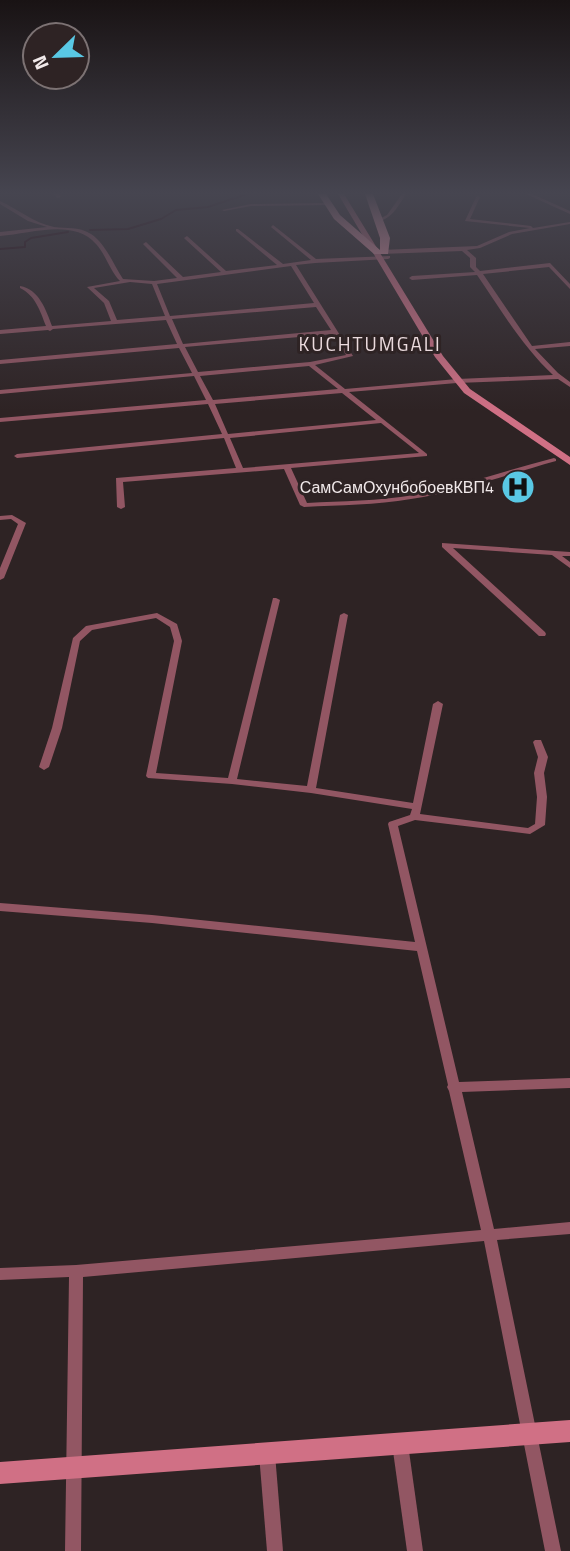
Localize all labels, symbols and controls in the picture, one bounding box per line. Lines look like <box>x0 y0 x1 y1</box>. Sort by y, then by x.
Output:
north arrow <box>21 21 91 91</box>
text: N <box>24 51 56 75</box>
district label: KUCHTUMGALI <box>298 329 442 358</box>
hospital icon: СамСамОхунбобоевКВП4 <box>499 468 537 506</box>
place label: СамСамОхунбобоевКВП4 <box>300 475 494 499</box>

